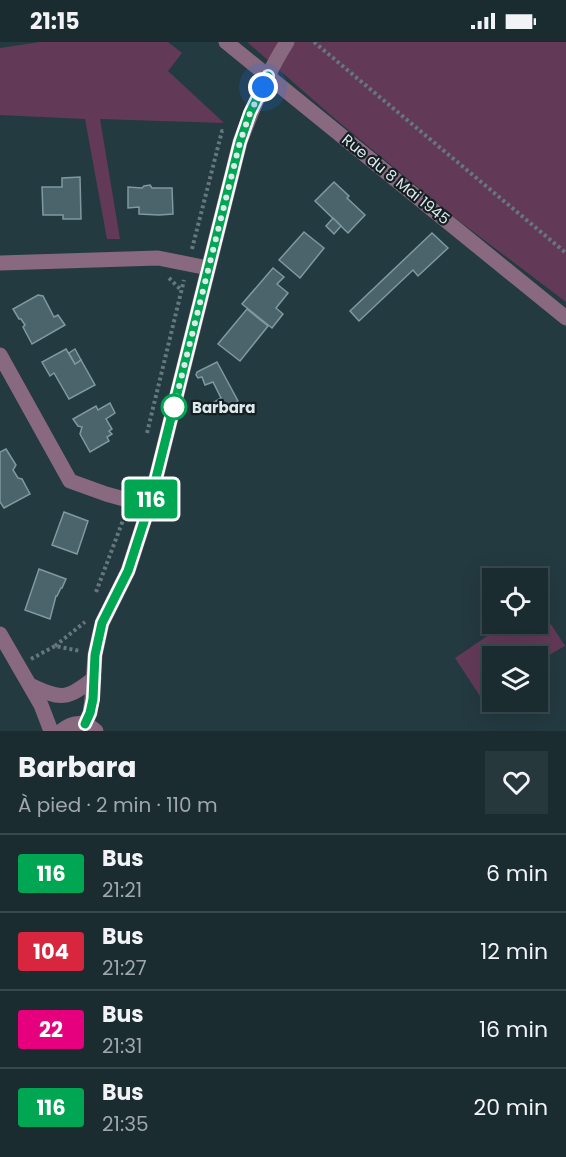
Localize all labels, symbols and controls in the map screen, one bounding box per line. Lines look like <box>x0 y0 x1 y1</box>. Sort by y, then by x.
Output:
text: 21:15 <box>30 6 80 37</box>
your location <box>248 72 278 102</box>
street label: Rue du 8 Mai 1945 <box>338 129 454 229</box>
marker: Barbara <box>161 394 187 420</box>
place label: Barbara <box>192 397 255 418</box>
line badge: 116 <box>116 480 186 518</box>
text: 116 <box>136 485 166 514</box>
map controls <box>482 568 548 712</box>
button: locate <box>482 568 548 634</box>
button: layers <box>482 646 548 712</box>
text: Barbara <box>18 748 136 787</box>
button: heart <box>485 751 548 814</box>
text: À pied · 2 min · 110 m <box>18 791 217 819</box>
text: Bus <box>102 843 144 874</box>
text: 6 min <box>486 858 548 889</box>
text: 116 <box>36 859 66 888</box>
text: 21:21 <box>102 876 142 904</box>
text: Bus <box>102 921 144 952</box>
text: 12 min <box>480 936 548 967</box>
text: 104 <box>33 937 69 966</box>
text: 21:27 <box>102 954 147 982</box>
text: Bus <box>102 999 144 1030</box>
text: 16 min <box>479 1014 548 1045</box>
text: 22 <box>39 1015 63 1044</box>
text: 21:31 <box>102 1032 142 1060</box>
text: Bus <box>102 1077 144 1108</box>
text: 20 min <box>474 1092 548 1123</box>
text: 116 <box>36 1093 66 1122</box>
text: 21:35 <box>102 1110 149 1138</box>

